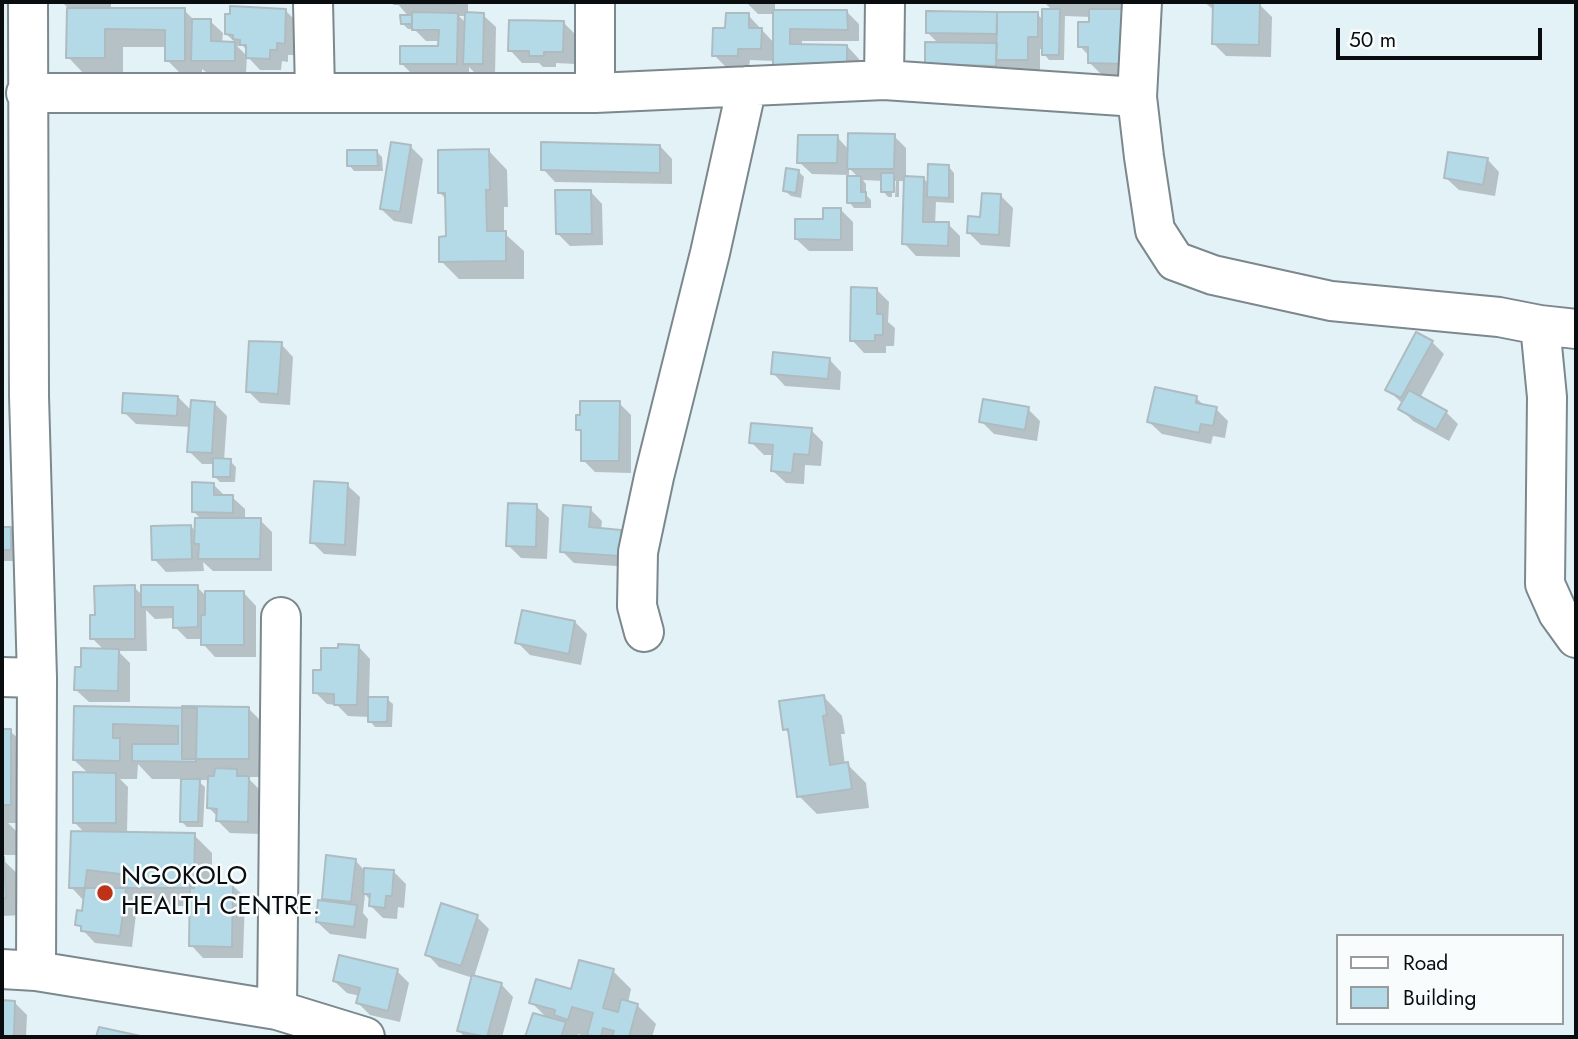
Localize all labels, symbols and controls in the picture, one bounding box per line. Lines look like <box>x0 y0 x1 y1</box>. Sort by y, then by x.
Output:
scale bar <box>1340 14 1546 58</box>
text: 50 m <box>1349 25 1396 55</box>
place label: NGOKOLO HEALTH CENTRE. <box>121 862 320 924</box>
marker: NGOKOLO HEALTH CENTRE. <box>95 883 115 903</box>
legend <box>1336 934 1564 1025</box>
text: Road <box>1403 948 1448 978</box>
text: Building <box>1403 983 1476 1013</box>

